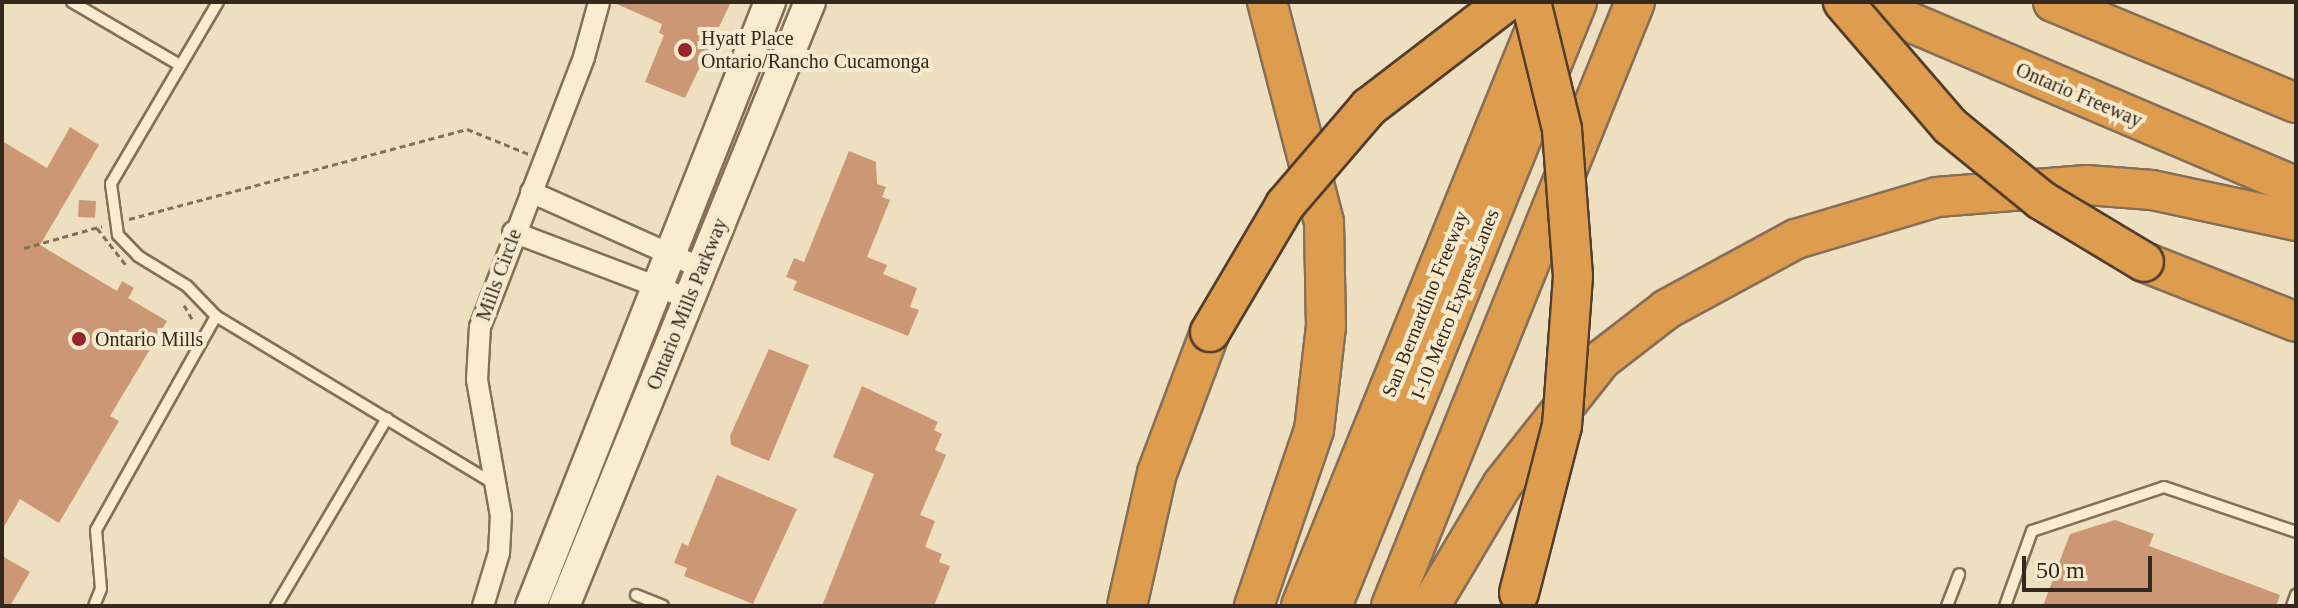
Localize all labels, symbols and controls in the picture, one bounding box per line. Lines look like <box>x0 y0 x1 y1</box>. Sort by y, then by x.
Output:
place label: Hyatt Place Ontario/Rancho Cucamonga <box>701 26 929 73</box>
marker: Hyatt Place Ontario/Rancho Cucamonga <box>676 41 694 59</box>
street label: Ontario Freeway <box>2012 58 2146 132</box>
street label: I-10 Metro ExpressLanes <box>1406 205 1504 403</box>
street label: San Bernardino Freeway <box>1377 207 1473 401</box>
street label: Ontario Mills Parkway <box>642 215 732 393</box>
street label: Mills Circle <box>471 226 527 324</box>
place label: Ontario Mills <box>95 327 203 351</box>
marker: Ontario Mills <box>70 330 88 348</box>
scale bar <box>2026 540 2156 590</box>
text: 50 m <box>2036 557 2085 583</box>

